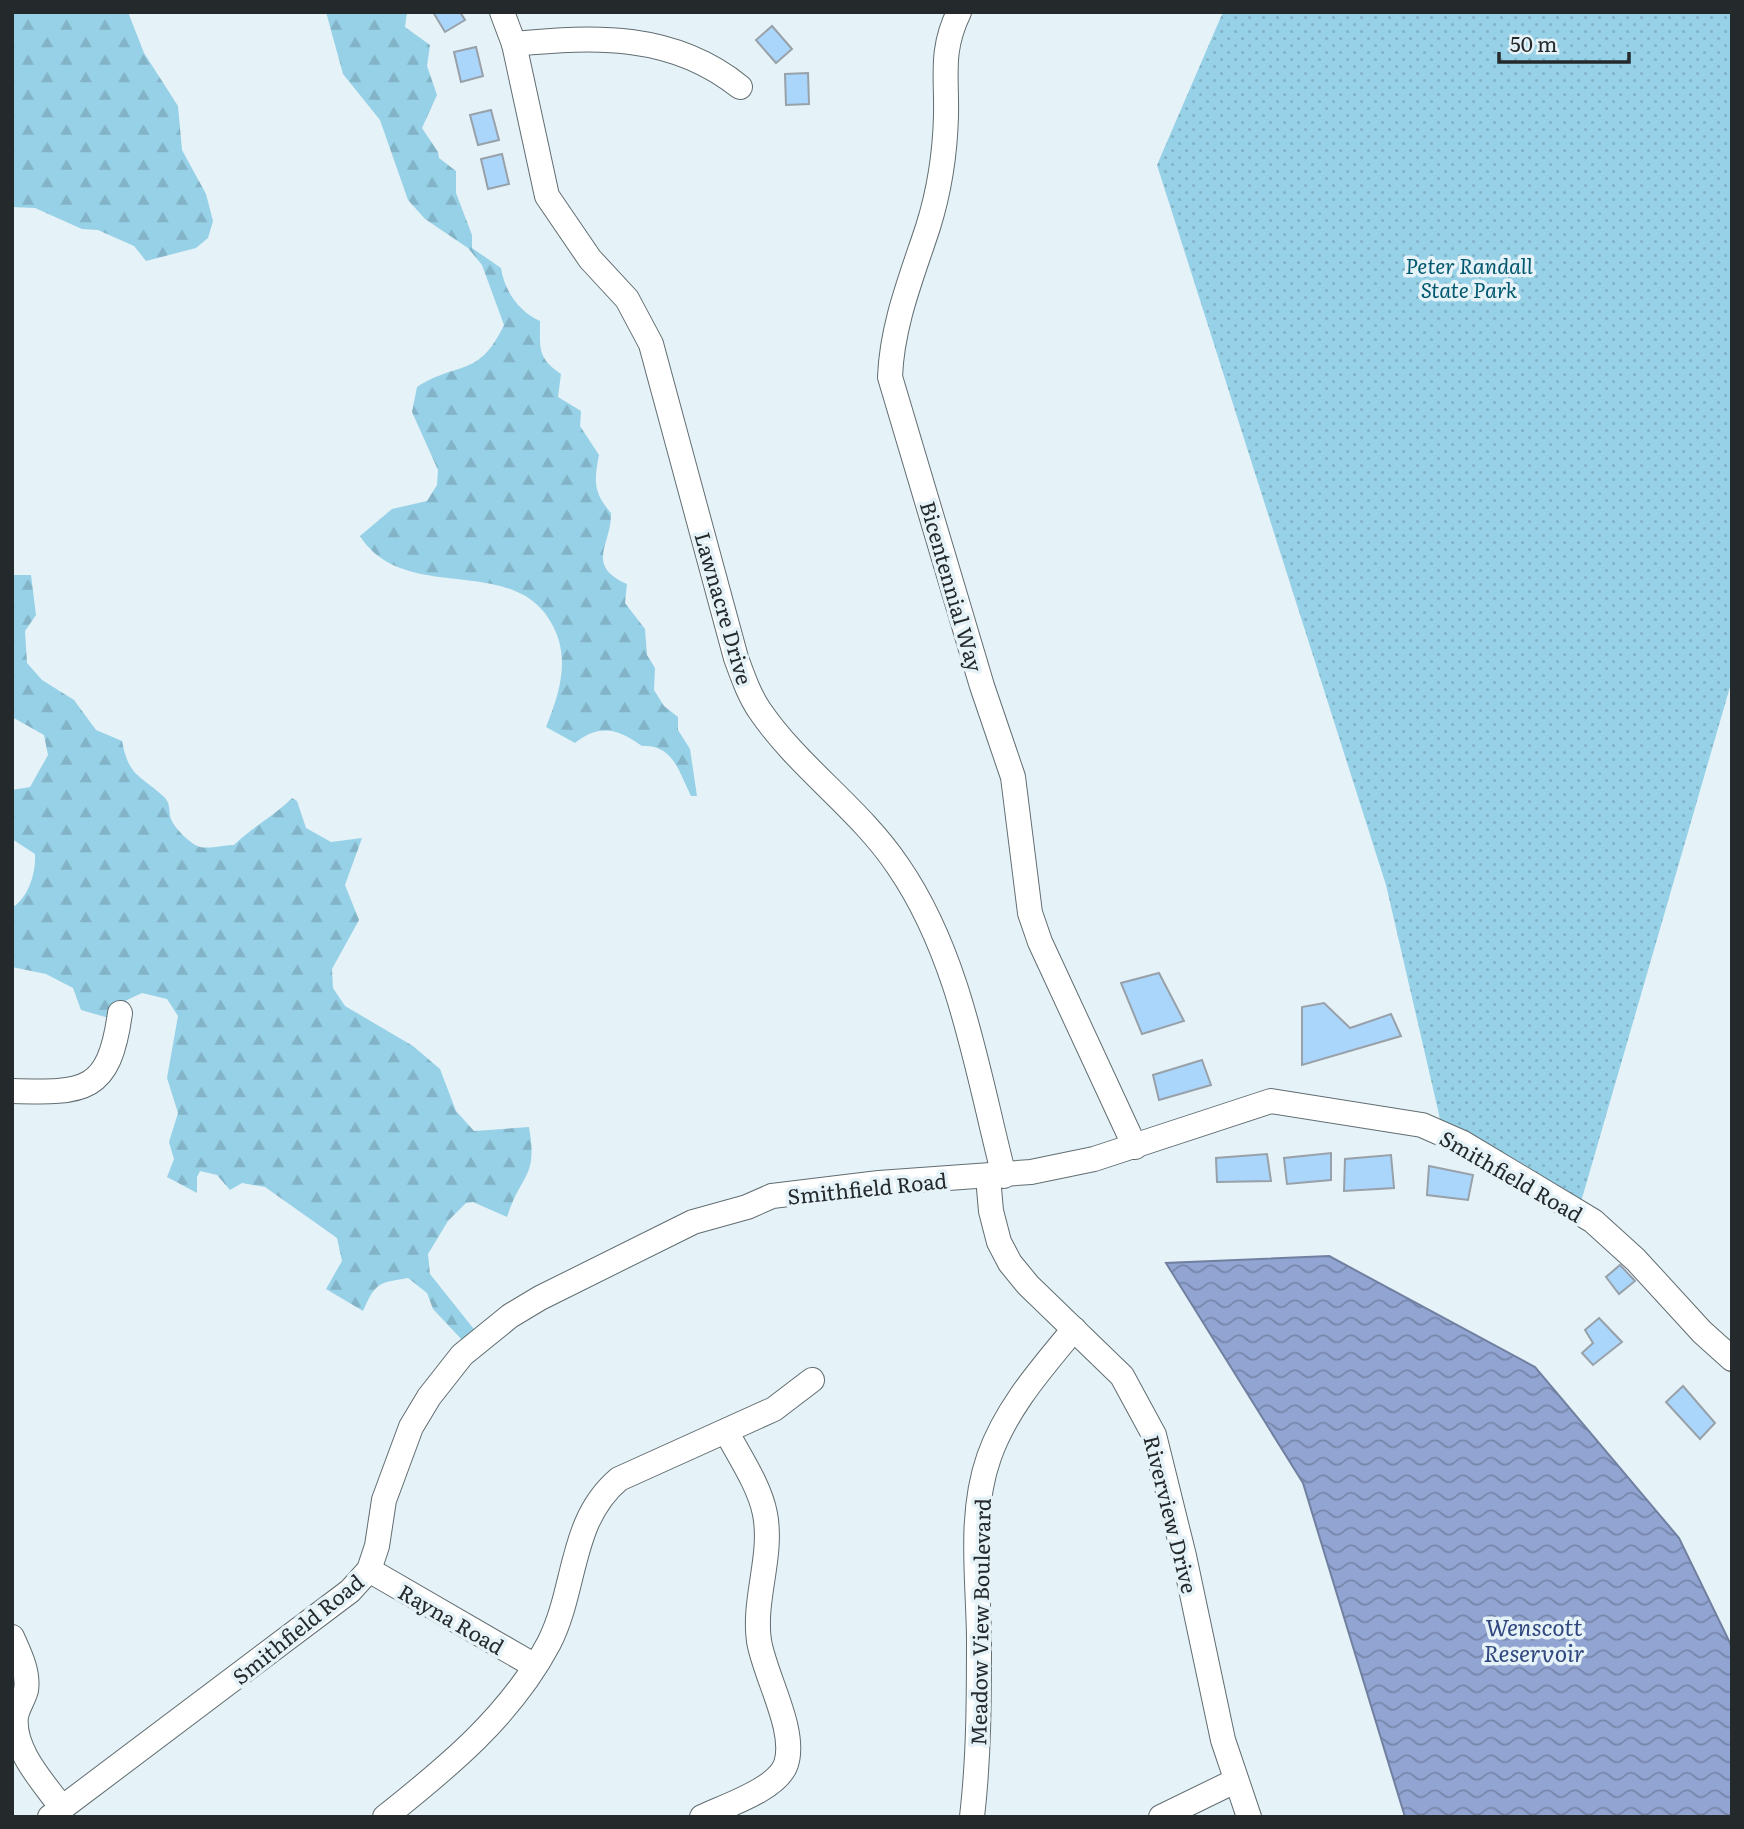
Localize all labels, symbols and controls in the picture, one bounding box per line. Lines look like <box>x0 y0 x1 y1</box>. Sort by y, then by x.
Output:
scale bar <box>1499 21 1628 65</box>
text: 50 m <box>1510 27 1557 58</box>
park label: Peter Randall State Park <box>1405 249 1533 304</box>
street label: Bicentennial Way <box>914 497 992 676</box>
street label: Lawnacre Drive <box>688 528 762 688</box>
street label: Smithfield Road <box>1435 1121 1589 1229</box>
street label: Smithfield Road <box>786 1163 949 1211</box>
street label: Riverview Drive <box>1137 1432 1207 1596</box>
street label: Meadow View Boulevard <box>961 1498 997 1746</box>
street label: Smithfield Road <box>225 1565 369 1691</box>
street label: Rayna Road <box>393 1575 511 1661</box>
water label: Wenscott Reservoir <box>1483 1609 1585 1669</box>

